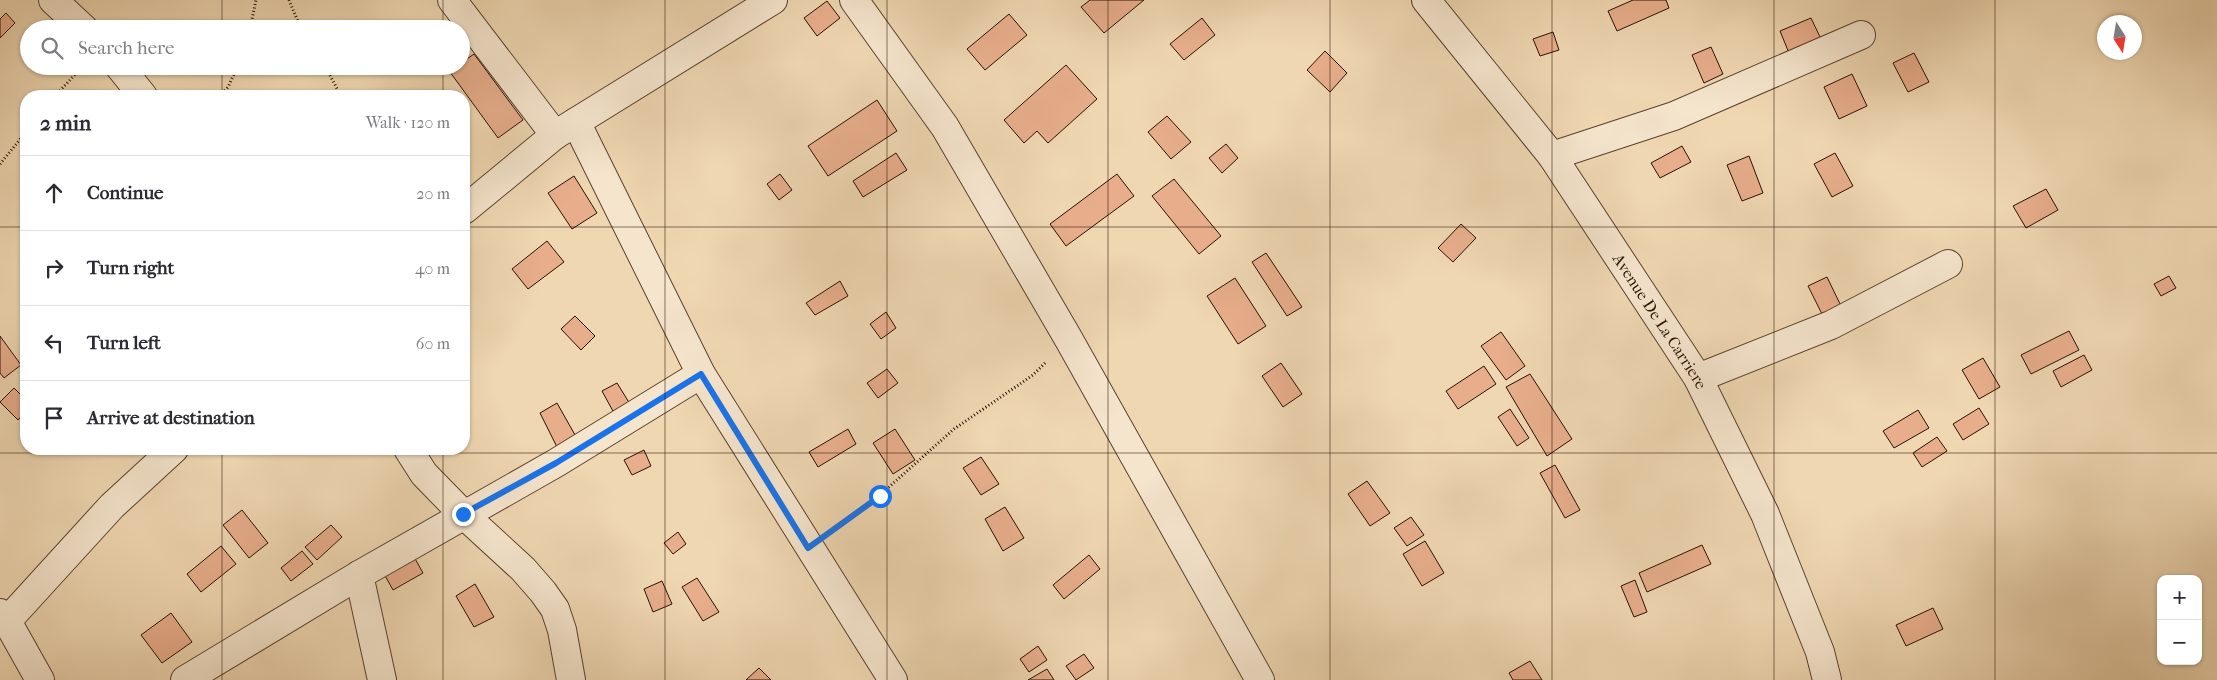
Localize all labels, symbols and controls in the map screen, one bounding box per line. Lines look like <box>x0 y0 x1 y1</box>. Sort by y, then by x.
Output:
north arrow <box>2097 15 2142 60</box>
search box <box>20 20 470 75</box>
icon: search <box>38 34 66 62</box>
text: Search here <box>78 37 174 59</box>
text: 2 min <box>40 111 91 135</box>
text: Walk · 120 m <box>366 113 450 132</box>
icon: ahead <box>40 179 68 207</box>
text: Continue <box>87 182 163 204</box>
text: 20 m <box>416 184 450 203</box>
street label: Avenue De La Carriere <box>1609 249 1711 392</box>
icon: right <box>40 254 68 282</box>
text: Turn right <box>87 257 174 279</box>
text: 40 m <box>415 259 450 278</box>
icon: left <box>40 329 68 357</box>
text: Turn left <box>87 332 161 354</box>
text: 60 m <box>416 334 450 353</box>
icon: arrive <box>40 404 68 432</box>
text: Arrive at destination <box>87 407 255 429</box>
route start <box>869 485 892 508</box>
route end <box>452 503 475 526</box>
map controls <box>2157 575 2202 665</box>
button: + <box>2157 575 2202 620</box>
button: − <box>2157 620 2202 665</box>

